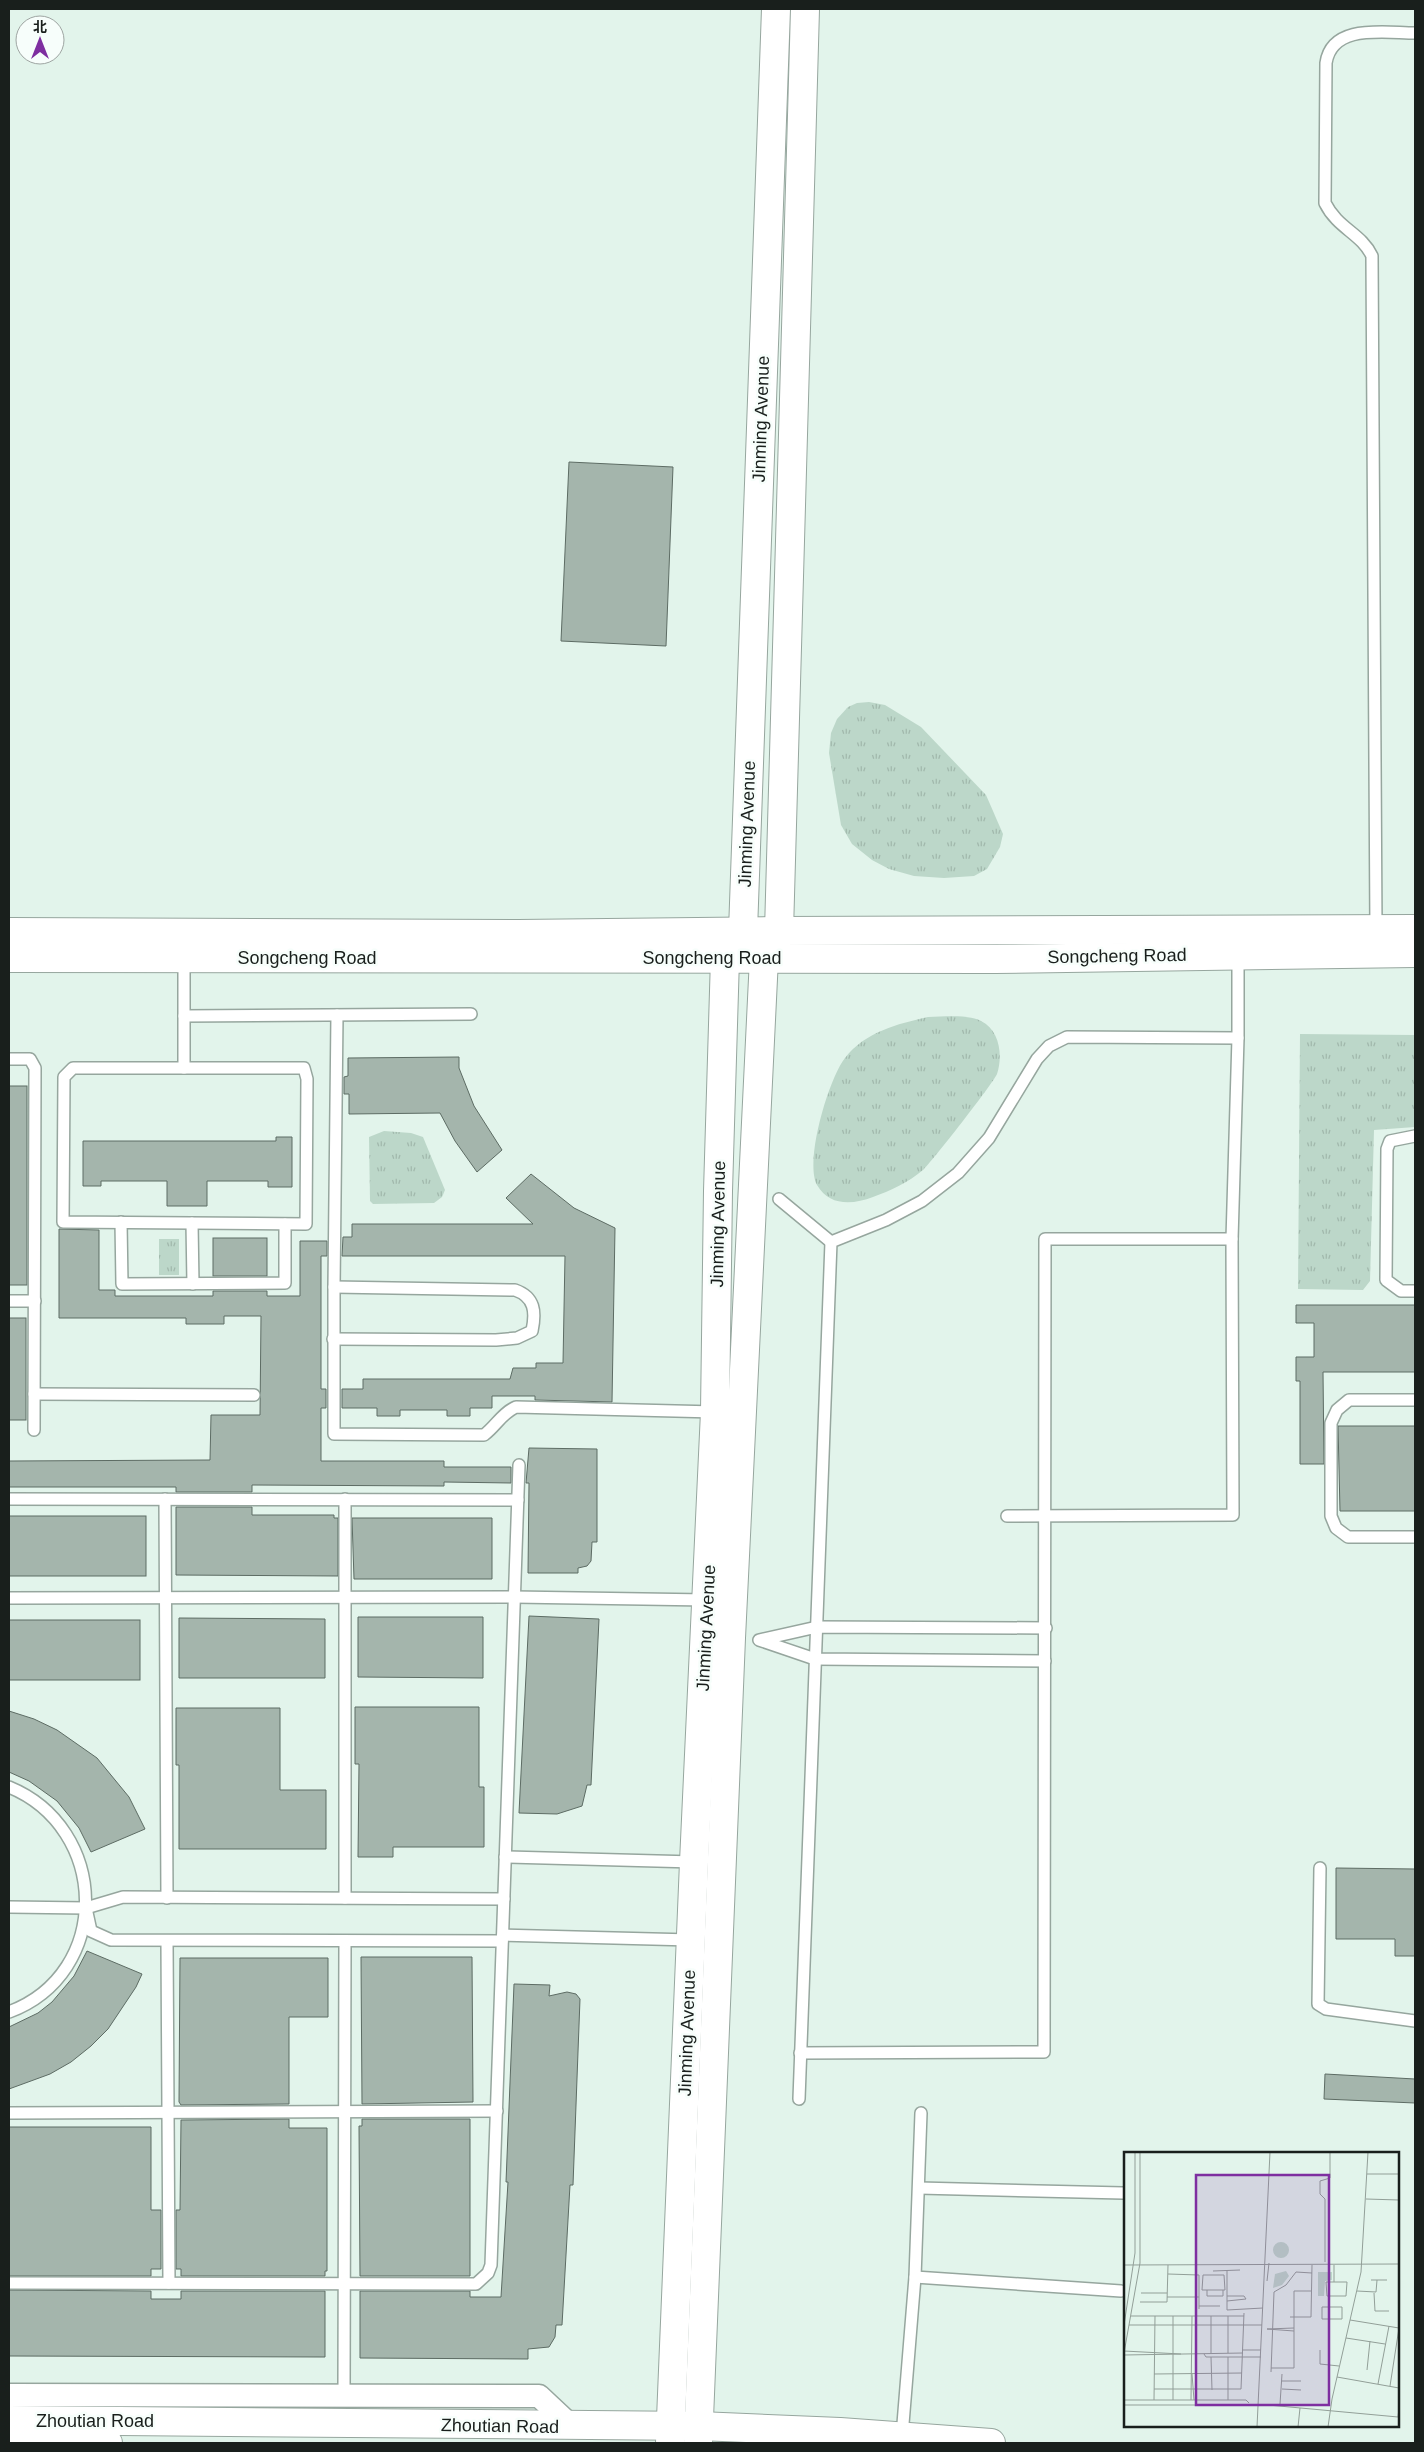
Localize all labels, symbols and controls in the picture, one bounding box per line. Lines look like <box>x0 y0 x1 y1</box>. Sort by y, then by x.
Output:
north arrow <box>15 15 65 65</box>
text: 北 <box>33 19 47 35</box>
street label: Jinming Avenue <box>749 355 773 483</box>
street label: Jinming Avenue <box>735 760 759 888</box>
street label: Songcheng Road <box>1047 945 1187 967</box>
street label: Songcheng Road <box>237 948 377 968</box>
street label: Songcheng Road <box>642 948 782 968</box>
street label: Jinming Avenue <box>707 1160 729 1288</box>
street label: Jinming Avenue <box>693 1564 719 1692</box>
street label: Jinming Avenue <box>675 1969 699 2097</box>
inset map <box>1124 2152 1399 2427</box>
street label: Zhoutian Road <box>36 2411 154 2431</box>
street label: Zhoutian Road <box>441 2415 559 2437</box>

